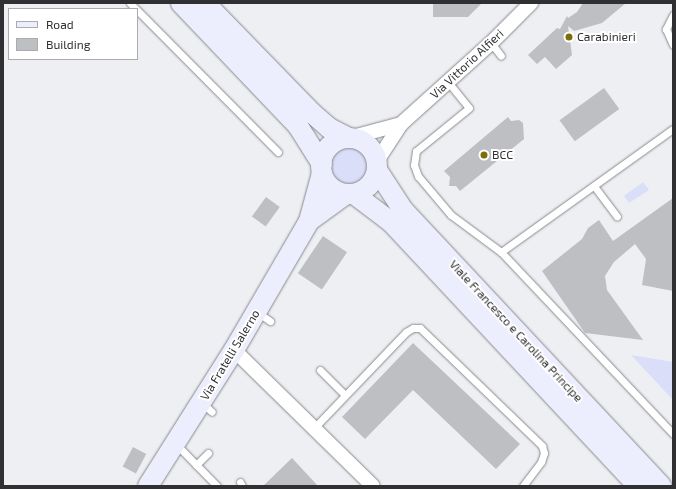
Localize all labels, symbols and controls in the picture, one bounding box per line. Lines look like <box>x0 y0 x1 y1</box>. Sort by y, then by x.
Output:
legend <box>8 8 138 60</box>
text: Road <box>46 17 74 31</box>
street label: Via Vittorio Alfieri <box>427 26 507 102</box>
place label: Carabinieri <box>577 30 636 44</box>
marker: Carabinieri <box>564 32 574 42</box>
text: Building <box>46 37 90 51</box>
place label: BCC <box>492 148 513 162</box>
marker: BCC <box>479 150 489 160</box>
street label: Viale Francesco e Carolina Principe <box>446 257 586 405</box>
street label: Via Fratelli Salerno <box>197 307 263 403</box>

